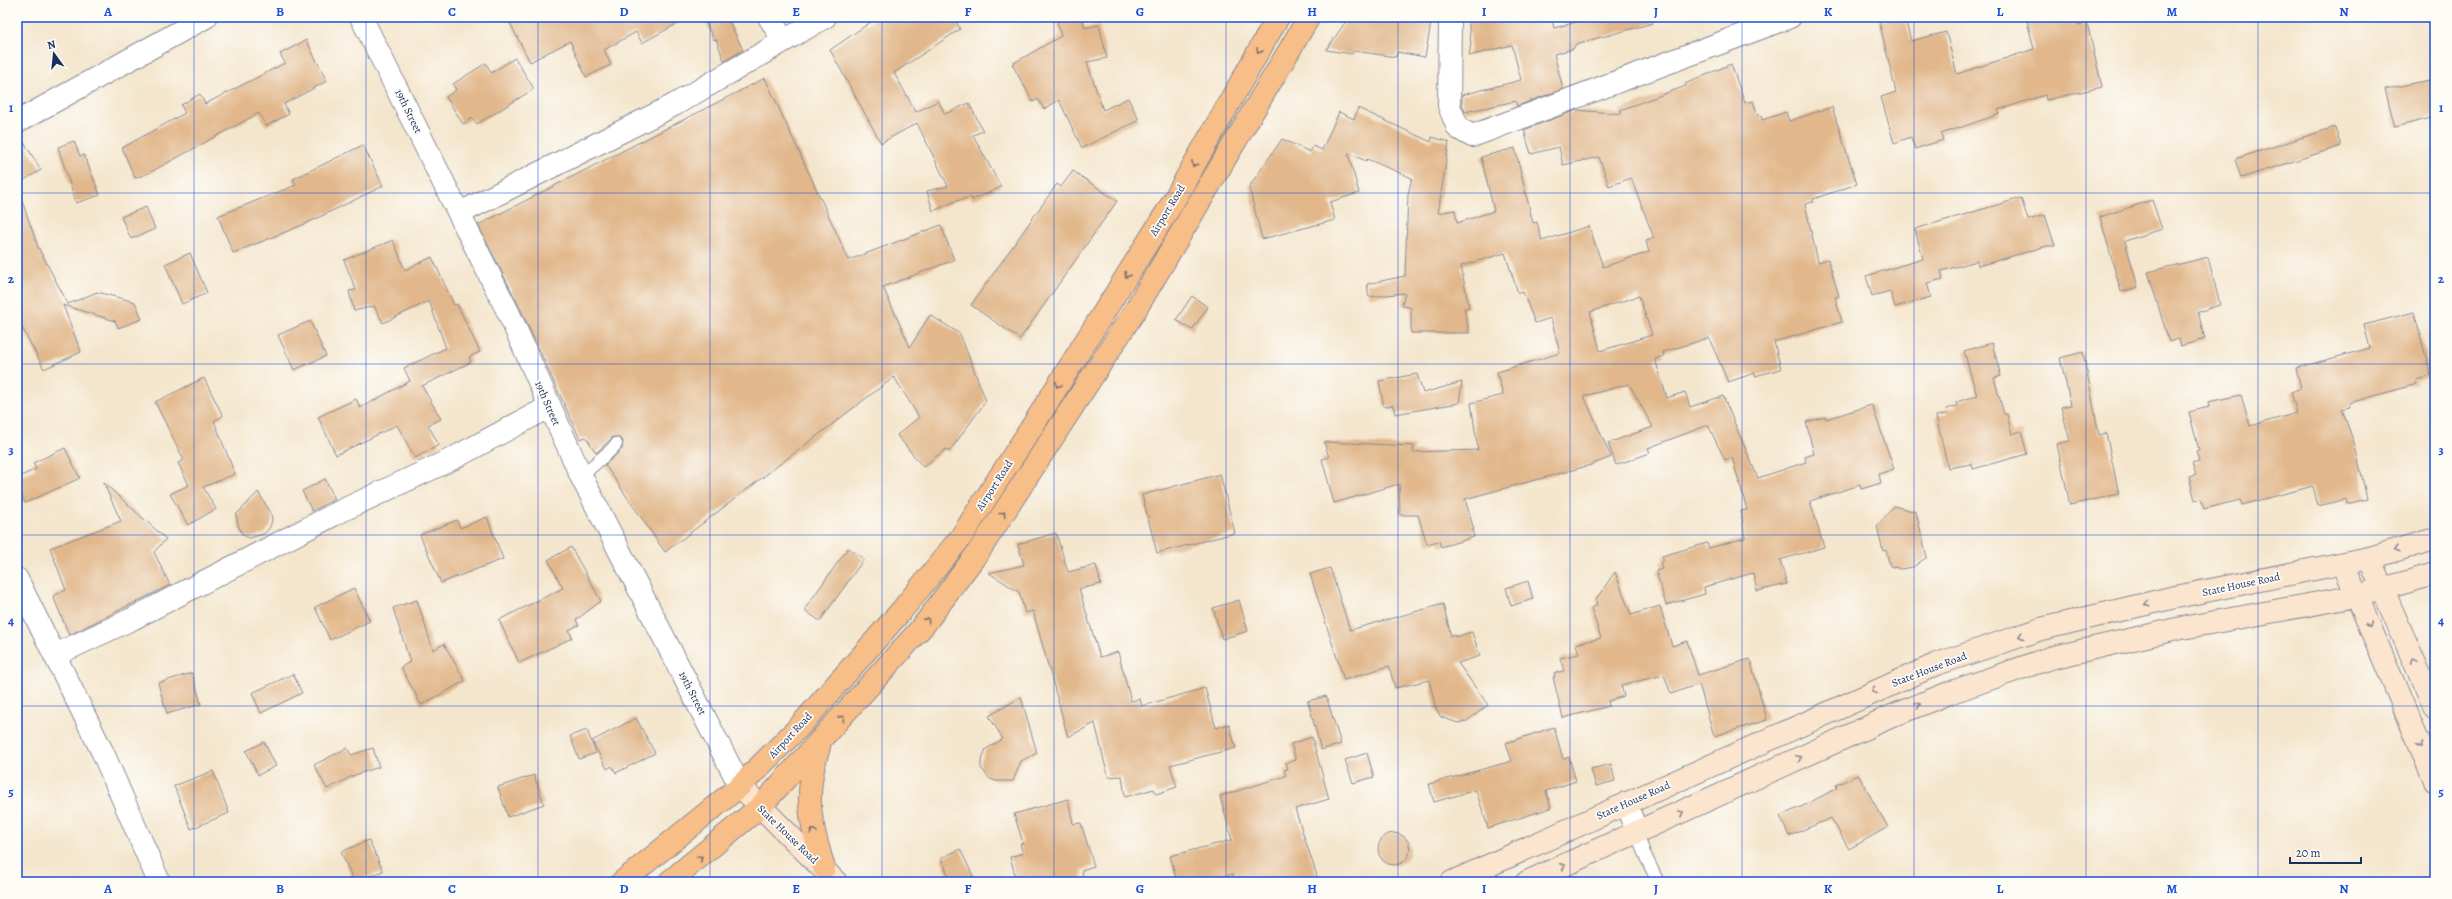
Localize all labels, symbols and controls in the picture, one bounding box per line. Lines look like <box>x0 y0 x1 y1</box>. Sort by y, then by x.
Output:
text: A <box>103 3 113 20</box>
text: B <box>276 3 284 20</box>
text: C <box>448 3 456 20</box>
text: D <box>619 3 629 20</box>
text: E <box>792 3 800 20</box>
text: F <box>965 3 972 20</box>
text: G <box>1136 3 1144 20</box>
text: H <box>1307 3 1317 20</box>
text: I <box>1482 3 1487 20</box>
text: J <box>1654 3 1658 20</box>
text: K <box>1824 3 1833 20</box>
text: L <box>1997 3 2004 20</box>
text: M <box>2167 3 2178 20</box>
text: N <box>2339 3 2349 20</box>
north arrow <box>34 34 74 74</box>
text: N <box>46 37 57 53</box>
one-way arrow <box>1256 47 1263 54</box>
street label: 19th Street <box>391 87 426 136</box>
text: 1 <box>9 99 14 116</box>
text: 1 <box>2439 99 2444 116</box>
one-way arrow <box>1192 160 1199 167</box>
street label: Airport Road <box>1146 182 1189 240</box>
text: 2 <box>8 270 15 287</box>
text: 2 <box>2438 270 2445 287</box>
one-way arrow <box>1124 271 1132 278</box>
street label: 19th Street <box>531 378 564 428</box>
one-way arrow <box>1056 381 1063 388</box>
text: 3 <box>8 441 14 458</box>
text: 3 <box>2438 441 2444 458</box>
street label: Airport Road <box>972 457 1016 514</box>
one-way arrow <box>998 511 1006 518</box>
one-way arrow <box>2394 545 2401 554</box>
street label: State House Road <box>2201 569 2282 600</box>
one-way arrow <box>2144 600 2151 608</box>
text: 4 <box>8 612 14 629</box>
text: 4 <box>2438 612 2444 629</box>
one-way arrow <box>922 617 929 624</box>
one-way arrow <box>2364 621 2372 629</box>
one-way arrow <box>2018 631 2025 640</box>
street label: State House Road <box>1889 648 1969 691</box>
one-way arrow <box>2411 657 2419 665</box>
street label: 19th Street <box>675 669 710 718</box>
one-way arrow <box>1870 686 1878 694</box>
one-way arrow <box>1913 702 1921 710</box>
street label: Airport Road <box>765 709 816 762</box>
one-way arrow <box>837 715 844 722</box>
one-way arrow <box>2415 741 2423 748</box>
one-way arrow <box>1795 755 1803 763</box>
street label: State House Road <box>1594 777 1673 823</box>
text: 5 <box>8 783 14 800</box>
text: 5 <box>2438 783 2444 800</box>
street label: State House Road <box>754 801 821 867</box>
one-way arrow <box>1677 810 1685 818</box>
one-way arrow <box>809 827 818 834</box>
scale bar <box>2290 839 2361 865</box>
text: 20 m <box>2296 845 2320 861</box>
one-way arrow <box>695 855 702 862</box>
one-way arrow <box>1558 863 1566 871</box>
text: A <box>103 880 113 897</box>
text: B <box>276 880 284 897</box>
text: C <box>448 880 456 897</box>
text: D <box>619 880 629 897</box>
text: E <box>792 880 800 897</box>
text: F <box>965 880 972 897</box>
text: G <box>1136 880 1144 897</box>
text: H <box>1307 880 1317 897</box>
text: I <box>1482 880 1487 897</box>
text: J <box>1654 880 1658 897</box>
text: K <box>1824 880 1833 897</box>
text: L <box>1997 880 2004 897</box>
text: M <box>2167 880 2178 897</box>
text: N <box>2339 880 2349 897</box>

